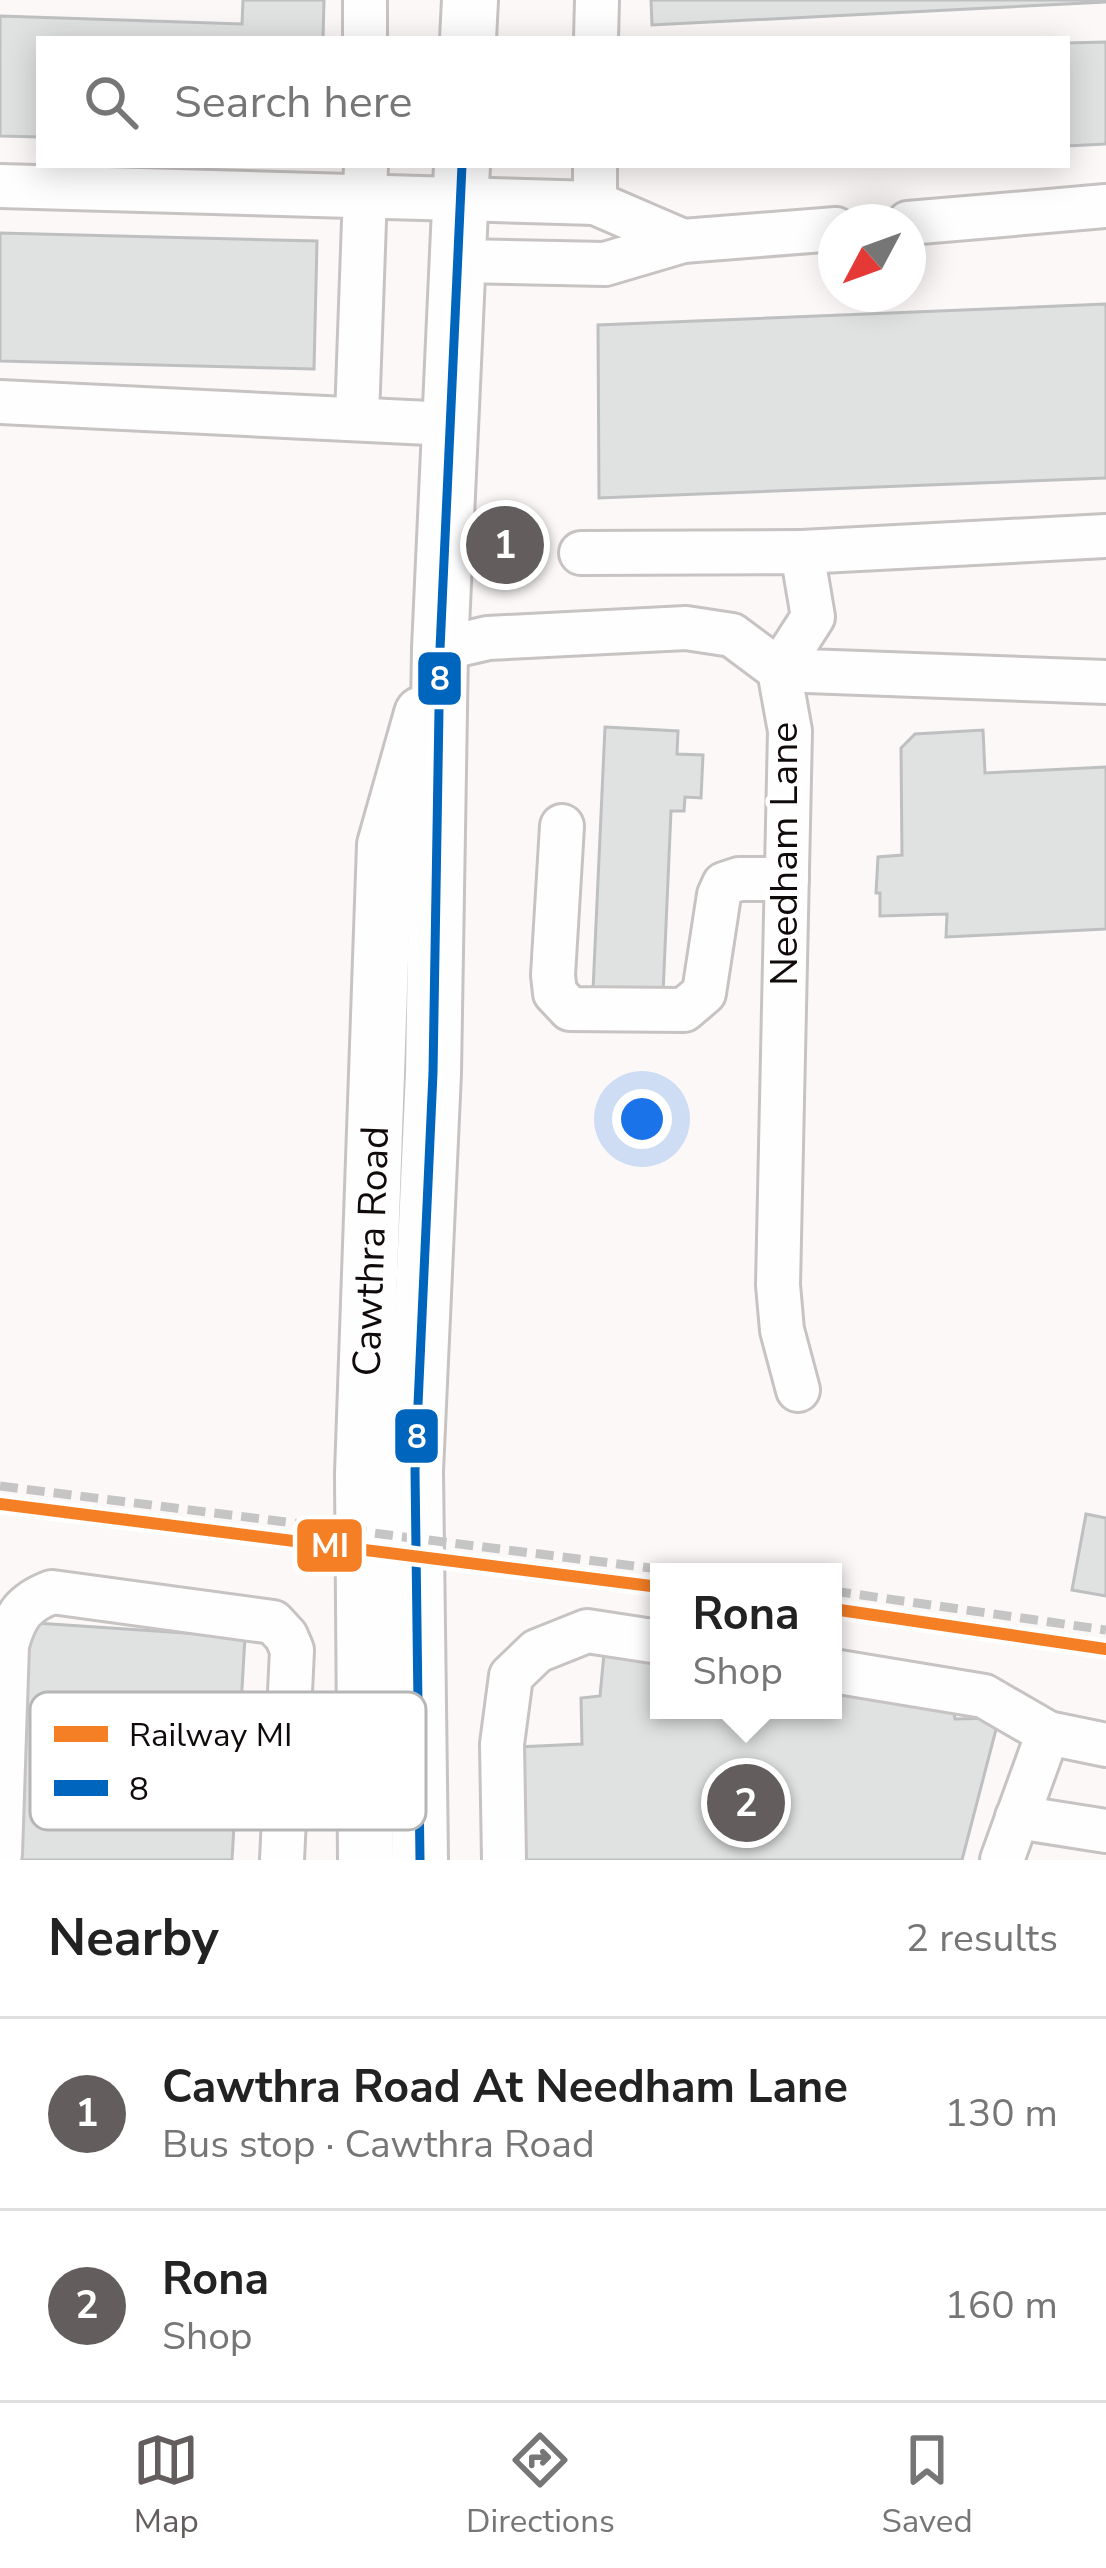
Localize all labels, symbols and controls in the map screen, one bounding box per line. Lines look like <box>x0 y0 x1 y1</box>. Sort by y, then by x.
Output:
search box <box>36 36 1070 168</box>
icon: search <box>78 69 144 135</box>
text: Search here <box>174 72 413 133</box>
north arrow <box>818 204 926 312</box>
pin: 1 <box>466 500 544 590</box>
line badge: 8 <box>416 650 463 707</box>
text: 8 <box>430 657 450 702</box>
street label: Needham Lane <box>758 722 811 986</box>
your location <box>612 1089 672 1149</box>
street label: Cawthra Road <box>340 1125 402 1377</box>
line badge: 8 <box>393 1407 440 1465</box>
text: 8 <box>407 1415 427 1460</box>
line badge: MI <box>295 1517 364 1574</box>
text: MI <box>311 1524 349 1569</box>
popup <box>650 1563 842 1719</box>
text: Rona <box>692 1584 800 1645</box>
text: Shop <box>692 1645 783 1698</box>
legend <box>30 1692 426 1830</box>
text: Railway MI <box>129 1713 292 1758</box>
pin: 2 <box>707 1758 785 1848</box>
text: 8 <box>129 1767 149 1812</box>
text: Nearby <box>48 1903 219 1973</box>
text: 2 results <box>906 1912 1058 1965</box>
text: Cawthra Road At Needham Lane <box>162 2057 848 2118</box>
text: 1 <box>75 2087 99 2140</box>
text: 130 m <box>944 2087 1058 2140</box>
text: Bus stop · Cawthra Road <box>162 2118 595 2171</box>
text: Rona <box>162 2249 269 2310</box>
text: 2 <box>75 2279 99 2332</box>
text: 160 m <box>944 2279 1058 2332</box>
text: Shop <box>162 2310 253 2363</box>
tab: Map <box>133 2427 199 2544</box>
tab: Directions <box>466 2427 615 2544</box>
tab: Saved <box>881 2427 973 2544</box>

